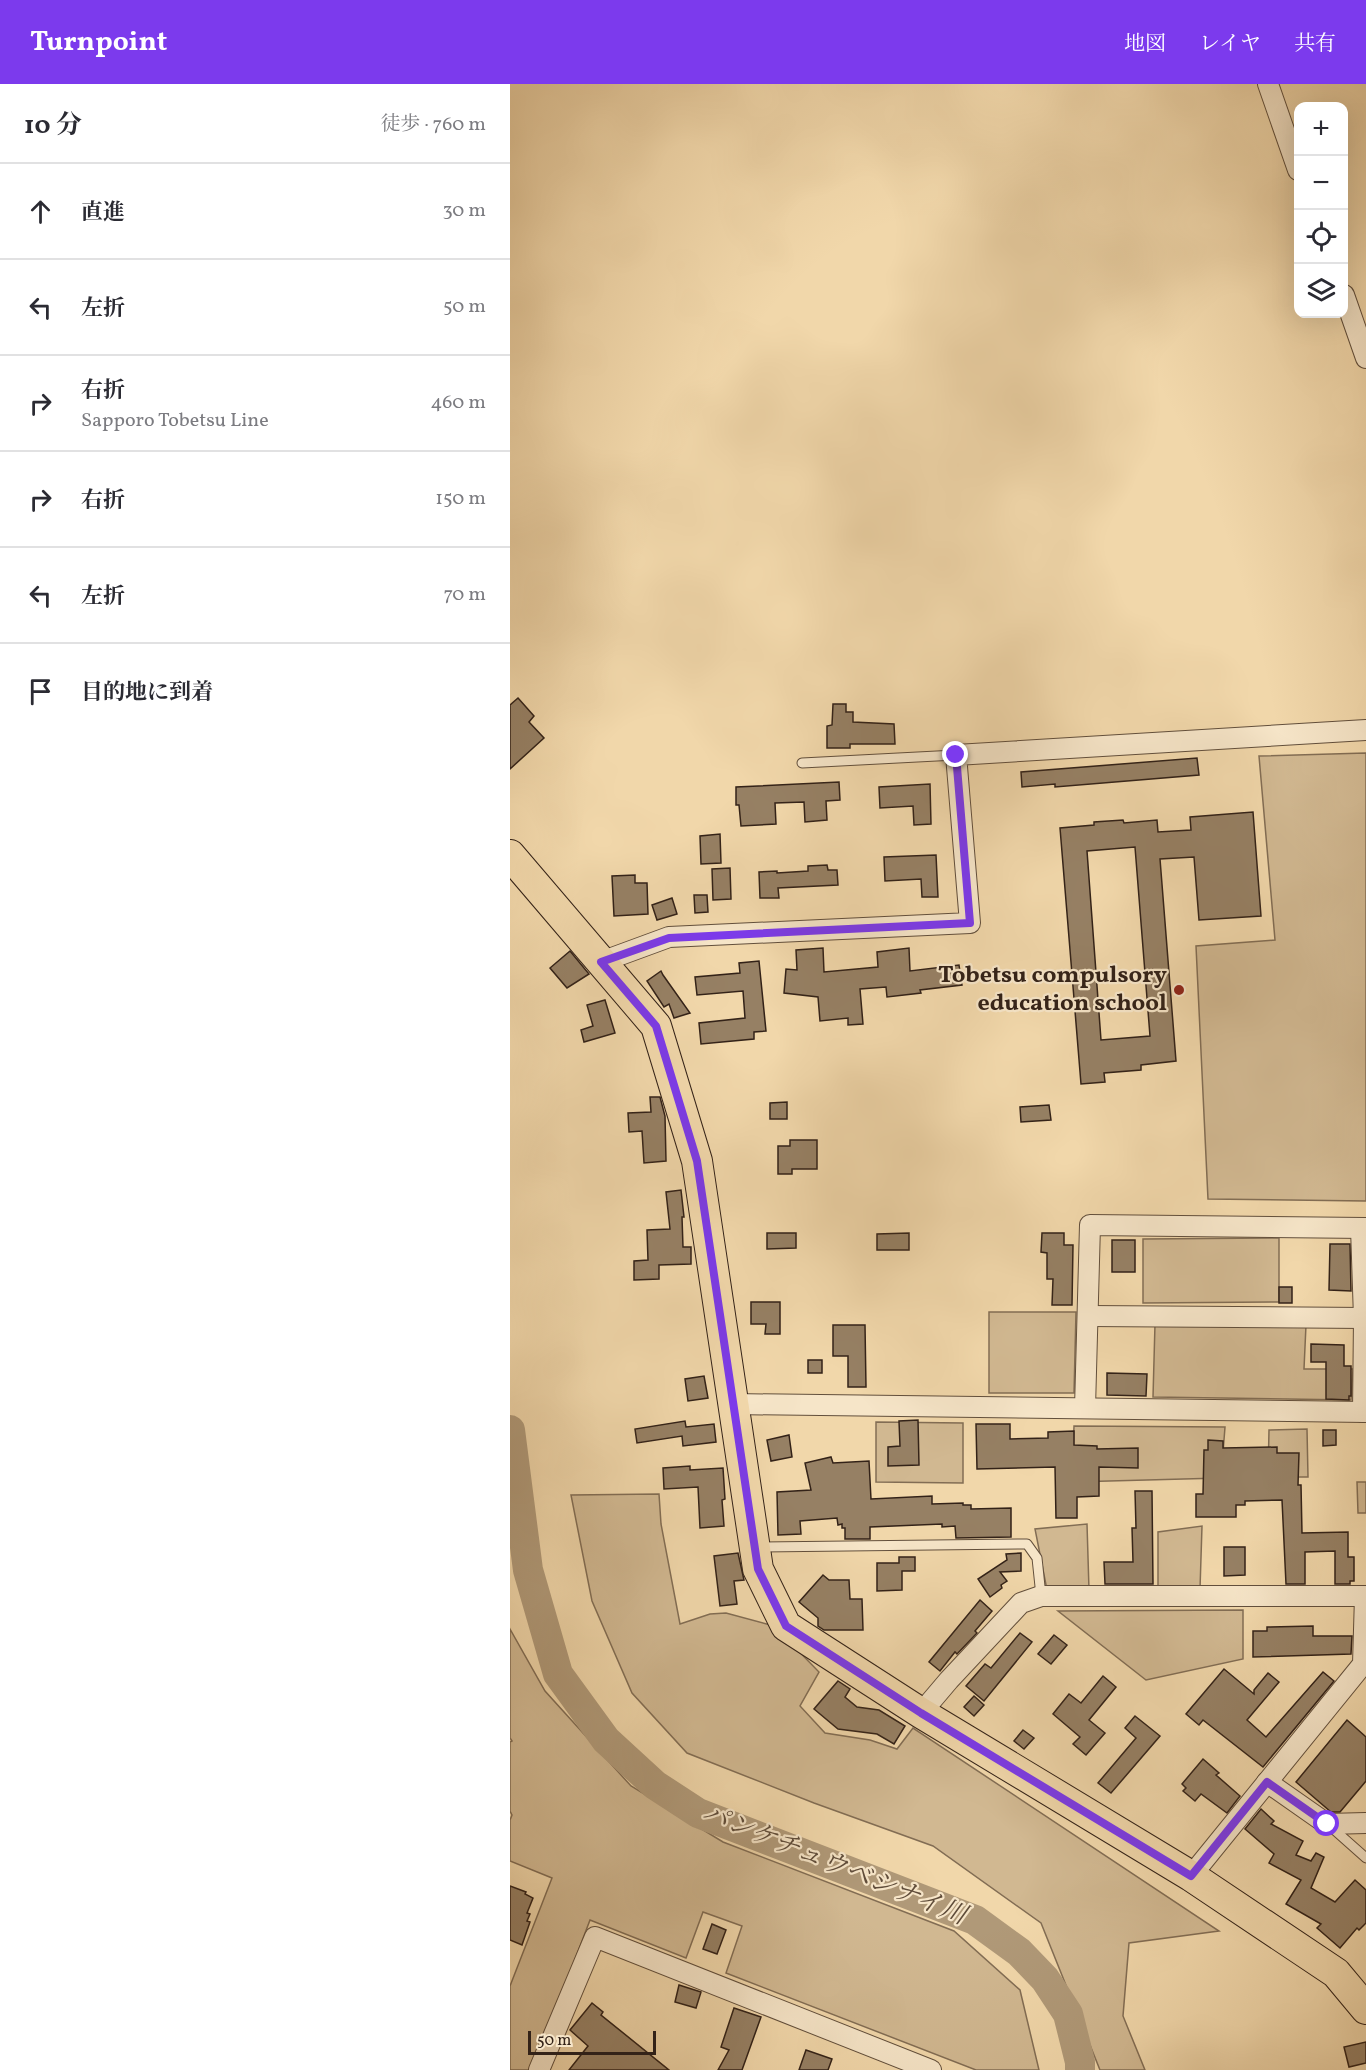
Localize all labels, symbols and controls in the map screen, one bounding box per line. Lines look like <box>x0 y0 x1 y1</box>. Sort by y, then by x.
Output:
text: Turnpoint <box>30 23 167 62</box>
text: 地図 <box>1124 30 1166 59</box>
text: レイヤ <box>1199 30 1261 59</box>
text: 共有 <box>1294 30 1336 59</box>
map controls <box>1294 102 1348 318</box>
button: + <box>1294 102 1348 156</box>
text: 10 分 <box>24 108 82 144</box>
text: 徒歩 · 760 m <box>381 111 486 139</box>
button: − <box>1294 156 1348 210</box>
icon: ahead <box>24 195 57 228</box>
text: 30 m <box>442 197 486 225</box>
text: 直進 <box>81 198 125 229</box>
button: locate <box>1294 210 1348 264</box>
button: layers <box>1294 264 1348 318</box>
icon: left <box>24 291 57 324</box>
text: 50 m <box>443 293 486 321</box>
text: 左折 <box>81 294 125 325</box>
text: 右折 <box>81 376 125 407</box>
icon: right <box>24 387 57 420</box>
text: 460 m <box>430 389 486 417</box>
text: Sapporo Tobetsu Line <box>81 407 269 435</box>
icon: right <box>24 483 57 516</box>
text: 150 m <box>435 485 486 513</box>
text: 右折 <box>81 486 125 517</box>
icon: left <box>24 579 57 612</box>
text: 70 m <box>443 581 486 609</box>
text: 左折 <box>81 582 125 613</box>
icon: arrive <box>24 675 57 708</box>
text: 目的地に到着 <box>81 678 213 709</box>
route end <box>942 741 968 767</box>
place label: Tobetsu compulsory education school <box>938 959 1168 1021</box>
marker: Tobetsu compulsory education school <box>1172 983 1186 997</box>
water label: パンケチュウベシナイ川 <box>697 1796 974 1936</box>
route start <box>1313 1810 1339 1836</box>
scale bar <box>528 2028 656 2056</box>
text: 50 m <box>537 2030 571 2052</box>

